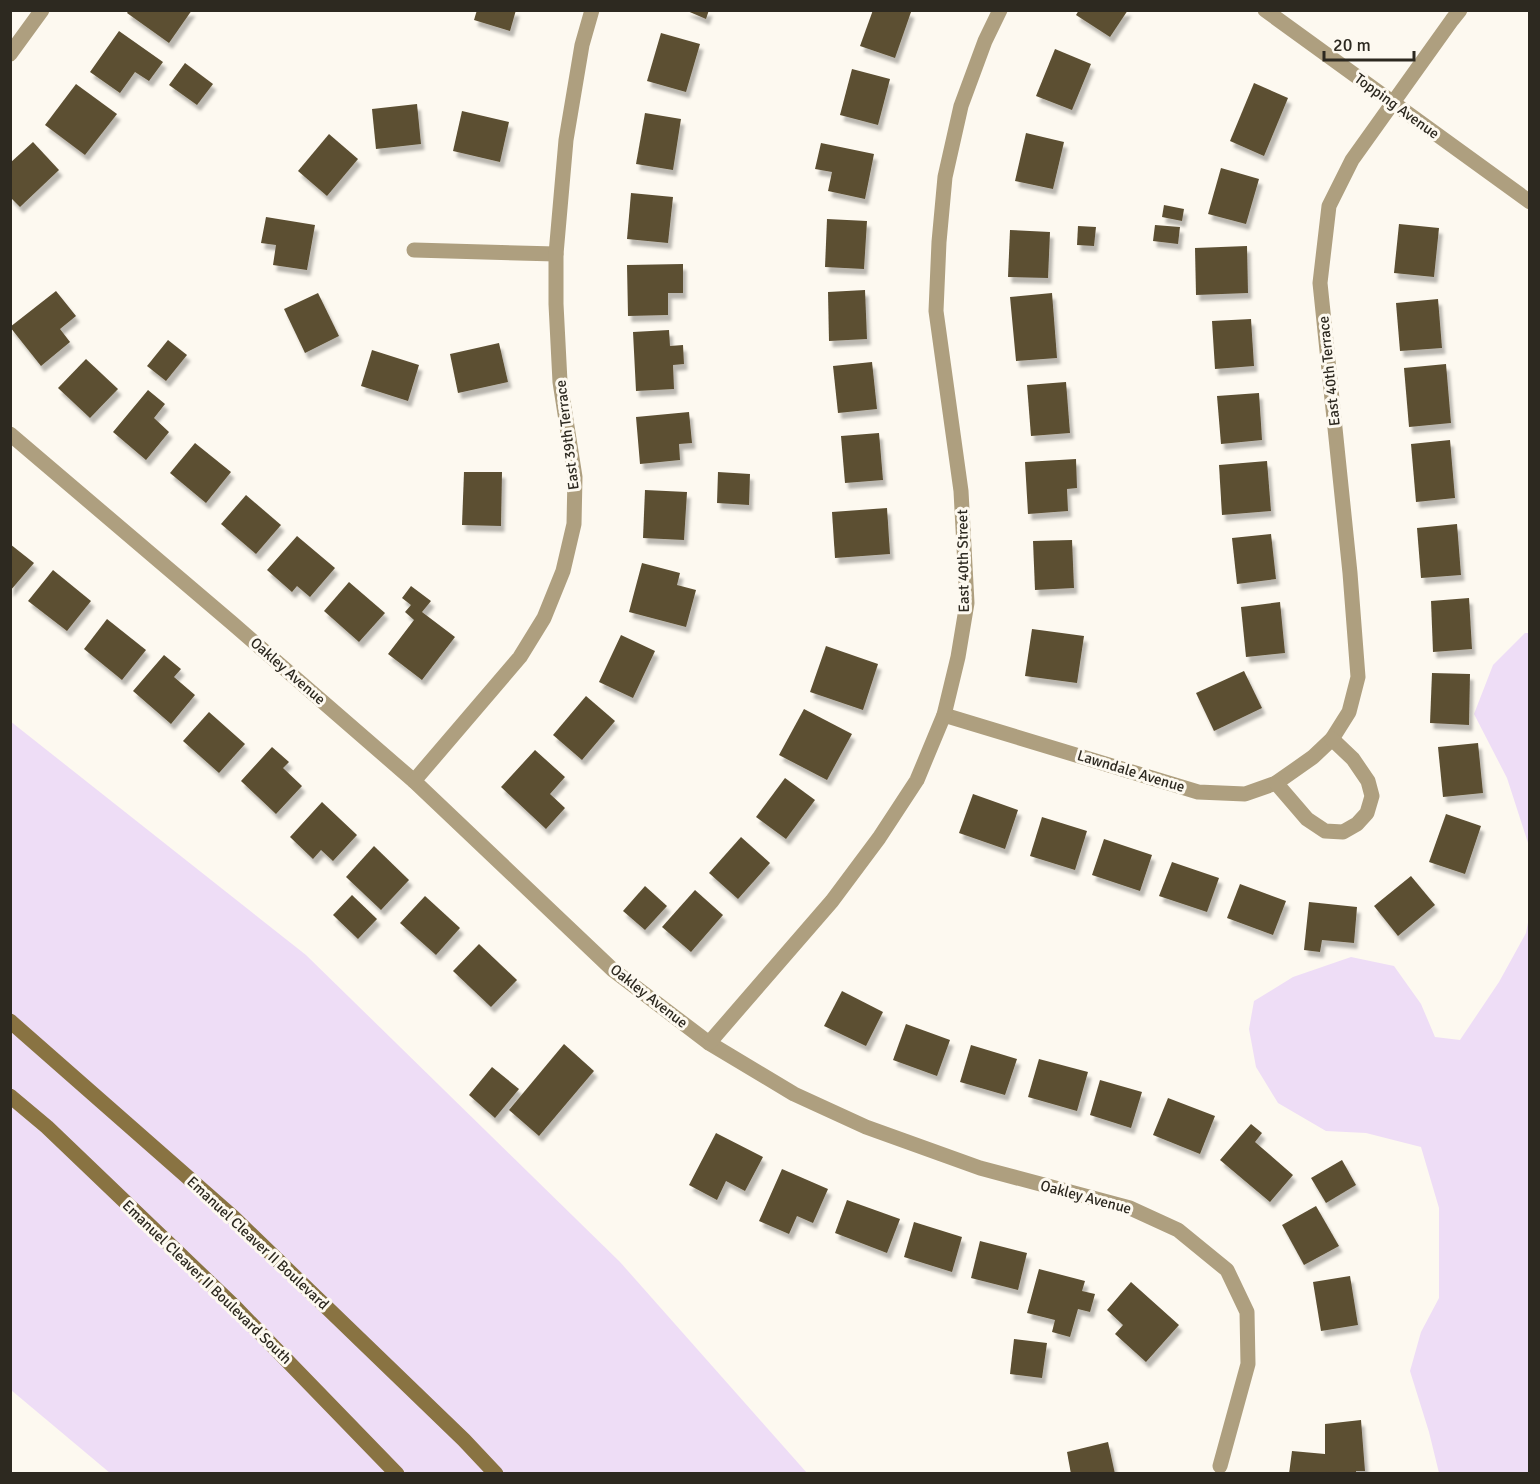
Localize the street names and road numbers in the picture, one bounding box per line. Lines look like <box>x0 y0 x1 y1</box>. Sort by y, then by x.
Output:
street label: Topping Avenue <box>1351 69 1443 143</box>
street label: East 40th Terrace <box>1314 315 1344 427</box>
street label: East 39th Terrace <box>551 379 583 491</box>
street label: East 40th Street <box>953 509 973 613</box>
street label: Oakley Avenue <box>247 634 329 708</box>
street label: Lawndale Avenue <box>1075 746 1187 796</box>
street label: Oakley Avenue <box>607 960 691 1032</box>
street label: Emanuel Cleaver II Boulevard <box>183 1173 333 1313</box>
street label: Oakley Avenue <box>1039 1176 1133 1218</box>
street label: Emanuel Cleaver II Boulevard South <box>119 1196 295 1368</box>

